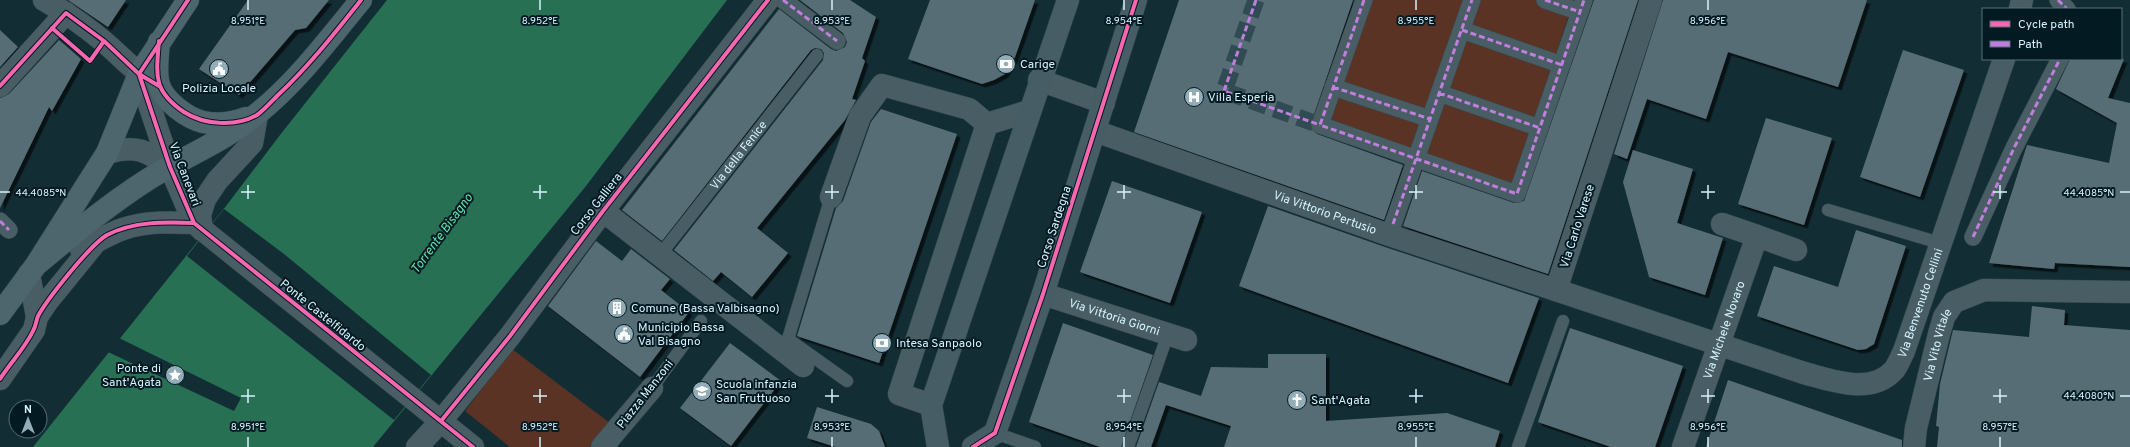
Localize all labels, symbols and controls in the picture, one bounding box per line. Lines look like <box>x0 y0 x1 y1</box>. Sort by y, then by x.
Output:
legend <box>1982 8 2122 60</box>
text: 8.951°E <box>231 15 265 28</box>
text: 8.952°E <box>522 15 558 28</box>
text: 8.953°E <box>814 15 850 28</box>
text: 8.954°E <box>1106 15 1142 28</box>
text: 8.955°E <box>1398 15 1434 28</box>
text: 8.956°E <box>1690 15 1726 28</box>
text: Cycle path <box>2018 17 2075 33</box>
text: Path <box>2018 37 2043 53</box>
bank icon: Carige <box>995 53 1017 75</box>
place label: Carige <box>1020 57 1055 73</box>
public building icon: Polizia Locale <box>208 58 230 80</box>
place label: Polizia Locale <box>182 81 256 97</box>
hospital icon: Villa Esperia <box>1183 86 1205 108</box>
place label: Villa Esperia <box>1208 90 1274 106</box>
street label: Via della Fenice <box>707 118 771 193</box>
street label: Via Canevari <box>165 140 204 209</box>
street label: Corso Galliera <box>567 170 626 239</box>
street label: Via Carlo Varese <box>1557 182 1599 270</box>
street label: Corso Sardegna <box>1034 184 1076 270</box>
text: 44.4085°N <box>16 187 66 200</box>
text: 44.4085°N <box>2064 187 2114 200</box>
street label: Via Vittorio Pertusio <box>1271 188 1379 239</box>
water label: Torrente Bisagno <box>408 191 477 277</box>
street label: Via Benvenuto Cellini <box>1895 247 1947 361</box>
street label: Ponte Castelfidardo <box>276 276 369 356</box>
street label: Via Michele Novaro <box>1700 279 1750 382</box>
street label: Via Vittoria Giorni <box>1066 296 1162 340</box>
building icon: Comune (Bassa Valbisagno) <box>606 297 628 319</box>
place label: Comune (Bassa Valbisagno) <box>631 301 780 317</box>
street label: Via Vito Vitale <box>1921 306 1956 383</box>
place label: Municipio Bassa Val Bisagno <box>638 320 724 350</box>
public building icon: Municipio Bassa Val Bisagno <box>613 323 635 345</box>
bank icon: Intesa Sanpaolo <box>871 332 893 354</box>
place label: Intesa Sanpaolo <box>896 336 982 352</box>
street label: Piazza Manzoni <box>614 357 678 432</box>
place label: Ponte di Sant'Agata <box>102 361 161 391</box>
place icon: Ponte di Sant'Agata <box>164 364 186 386</box>
place label: Scuola infanzia San Fruttuoso <box>716 377 797 407</box>
school or university icon: Scuola infanzia San Fruttuoso <box>691 380 713 402</box>
church icon: Sant'Agata <box>1286 389 1308 411</box>
text: 44.4080°N <box>2064 390 2114 403</box>
place label: Sant'Agata <box>1311 393 1370 409</box>
north arrow <box>8 399 48 439</box>
text: N <box>24 403 32 417</box>
text: 8.951°E <box>231 421 265 434</box>
text: 8.952°E <box>522 421 558 434</box>
text: 8.953°E <box>814 421 850 434</box>
text: 8.954°E <box>1106 421 1142 434</box>
text: 8.955°E <box>1398 421 1434 434</box>
text: 8.956°E <box>1690 421 1726 434</box>
text: 8.957°E <box>1982 421 2018 434</box>

